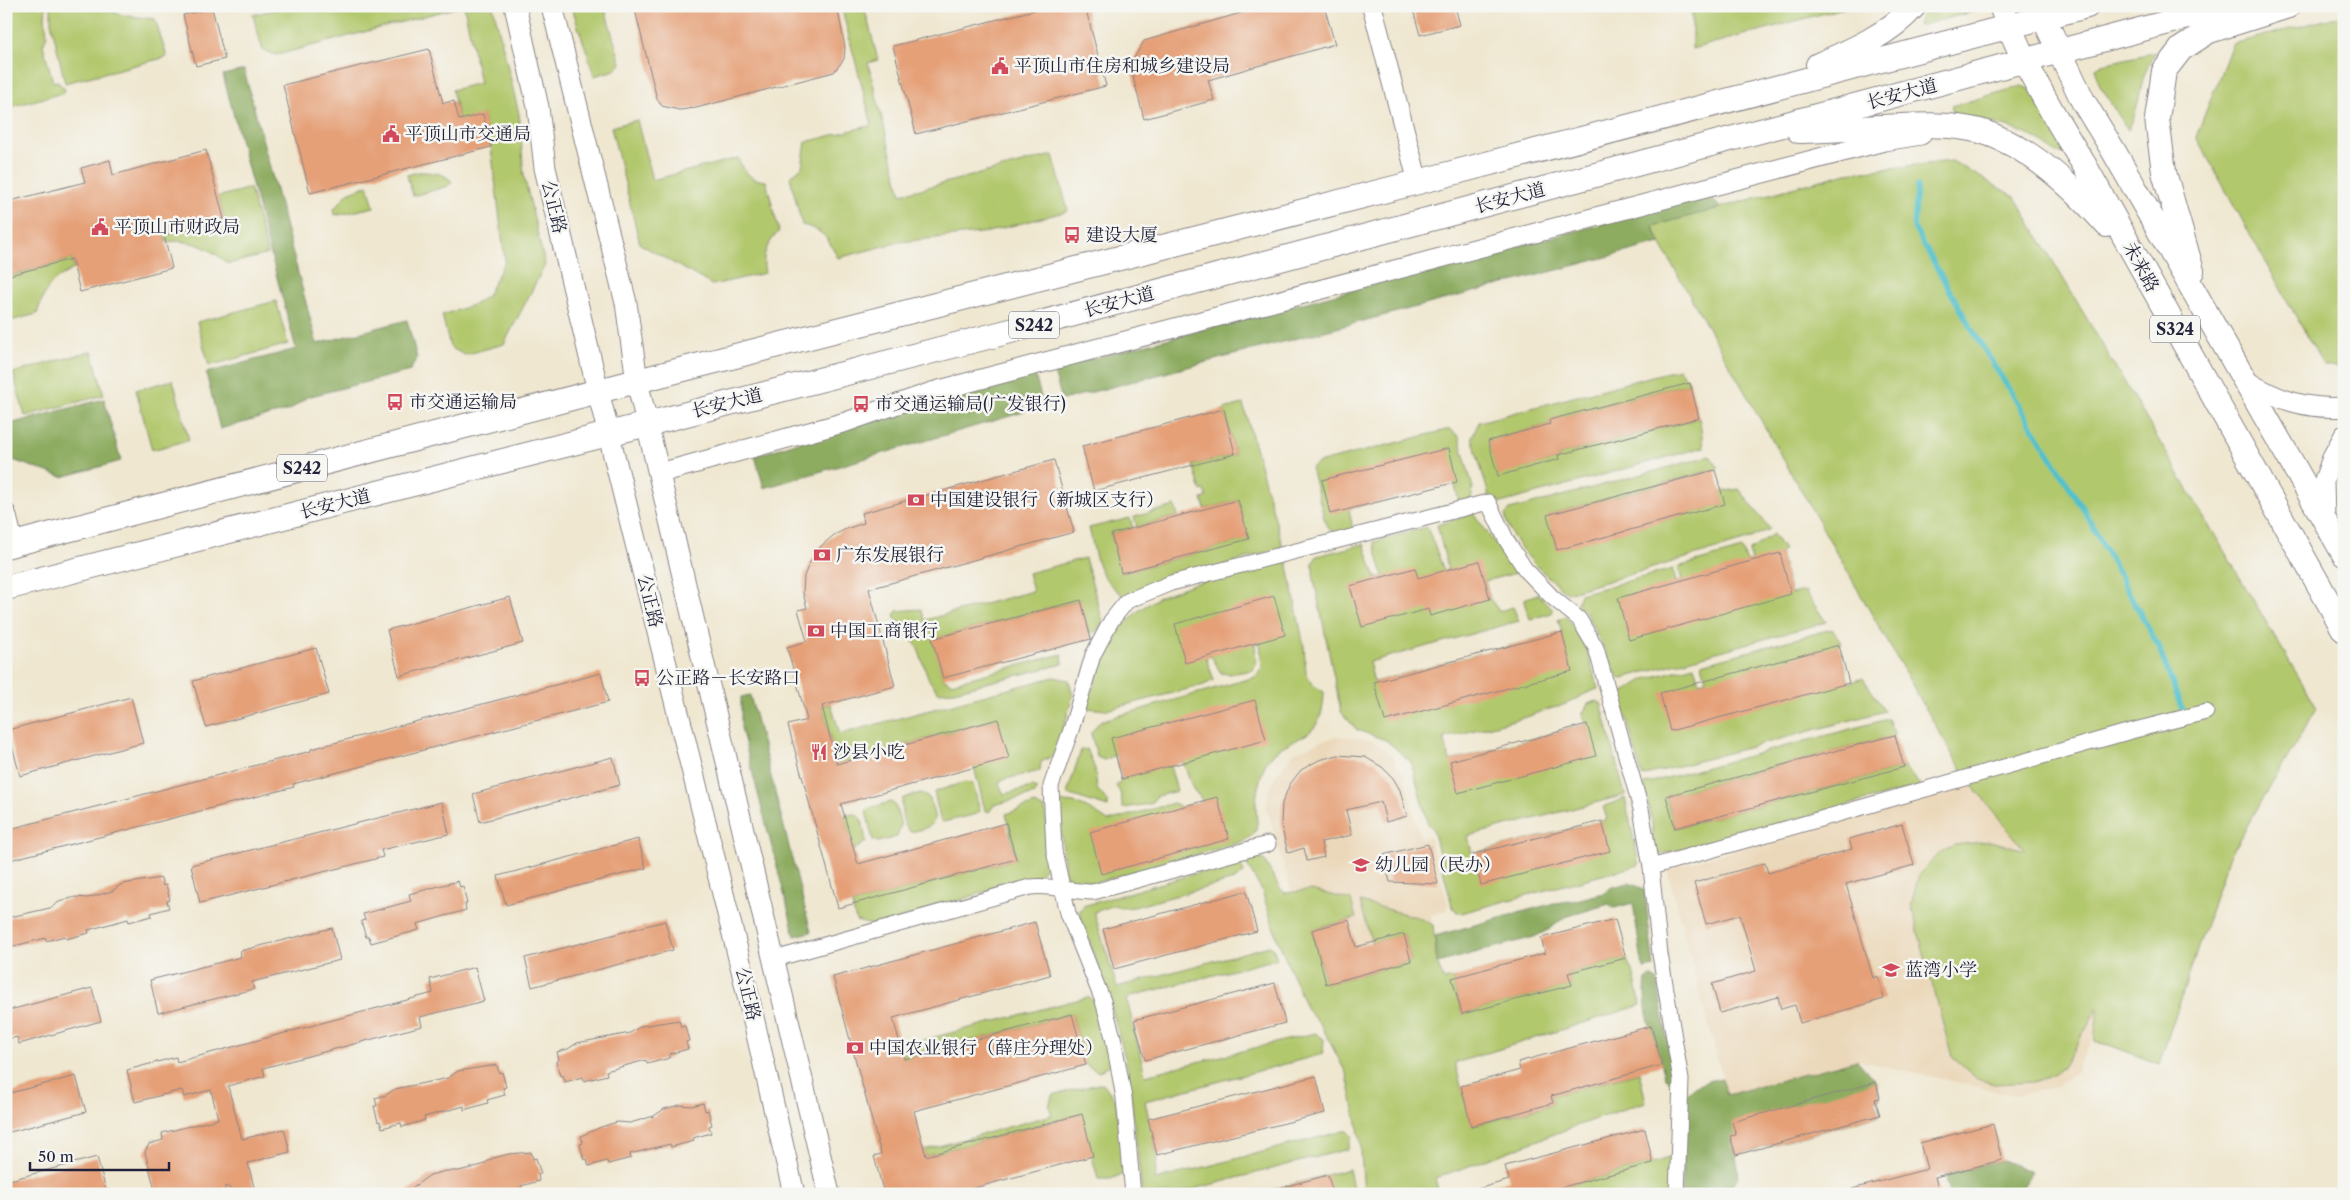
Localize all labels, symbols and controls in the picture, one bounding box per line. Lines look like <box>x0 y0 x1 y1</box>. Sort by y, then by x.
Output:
place label: 平顶山市住房和城乡建设局 <box>1014 55 1230 77</box>
public building icon: 平顶山市住房和城乡建设局 <box>990 56 1010 76</box>
street label: 长安大道 <box>1864 74 1940 114</box>
place label: 平顶山市交通局 <box>405 123 531 145</box>
public building icon: 平顶山市交通局 <box>381 124 401 144</box>
street label: 公正路 <box>537 178 571 236</box>
street label: 长安大道 <box>1472 178 1548 218</box>
place label: 平顶山市财政局 <box>114 216 240 238</box>
public building icon: 平顶山市财政局 <box>90 217 110 237</box>
place label: 建设大厦 <box>1086 224 1158 246</box>
bus stop icon: 建设大厦 <box>1062 225 1082 245</box>
street label: 未来路 <box>2118 238 2164 296</box>
street label: 长安大道 <box>1081 282 1157 322</box>
road number: S242 <box>1009 312 1059 338</box>
road number: S324 <box>2150 316 2200 342</box>
street label: 长安大道 <box>689 384 765 422</box>
place label: 市交通运输局 <box>409 391 517 413</box>
bus stop icon: 市交通运输局 <box>385 392 405 412</box>
place label: 市交通运输局(广发银行) <box>875 393 1066 415</box>
bus stop icon: 市交通运输局(广发银行) <box>851 394 871 414</box>
road number: S242 <box>277 454 327 482</box>
street label: 长安大道 <box>297 485 373 523</box>
place label: 中国建设银行（新城区支行） <box>930 489 1164 511</box>
bank icon: 中国建设银行（新城区支行） <box>906 490 926 510</box>
place label: 广东发展银行 <box>836 544 944 566</box>
bank icon: 广东发展银行 <box>812 545 832 565</box>
street label: 公正路 <box>633 572 667 630</box>
place label: 中国工商银行 <box>830 620 938 642</box>
bank icon: 中国工商银行 <box>806 621 826 641</box>
place label: 公正路－长安路口 <box>656 667 800 689</box>
bus stop icon: 公正路－长安路口 <box>632 668 652 688</box>
place label: 沙县小吃 <box>833 741 905 763</box>
restaurant icon: 沙县小吃 <box>809 742 829 762</box>
place label: 幼儿园（民办） <box>1375 854 1501 876</box>
school or university icon: 幼儿园（民办） <box>1351 855 1371 875</box>
place label: 蓝湾小学 <box>1905 959 1977 981</box>
school or university icon: 蓝湾小学 <box>1881 960 1901 980</box>
street label: 公正路 <box>731 965 765 1023</box>
place label: 中国农业银行（薛庄分理处） <box>869 1037 1103 1059</box>
bank icon: 中国农业银行（薛庄分理处） <box>845 1038 865 1058</box>
scale bar <box>30 1140 169 1172</box>
text: 50 m <box>38 1147 74 1166</box>

